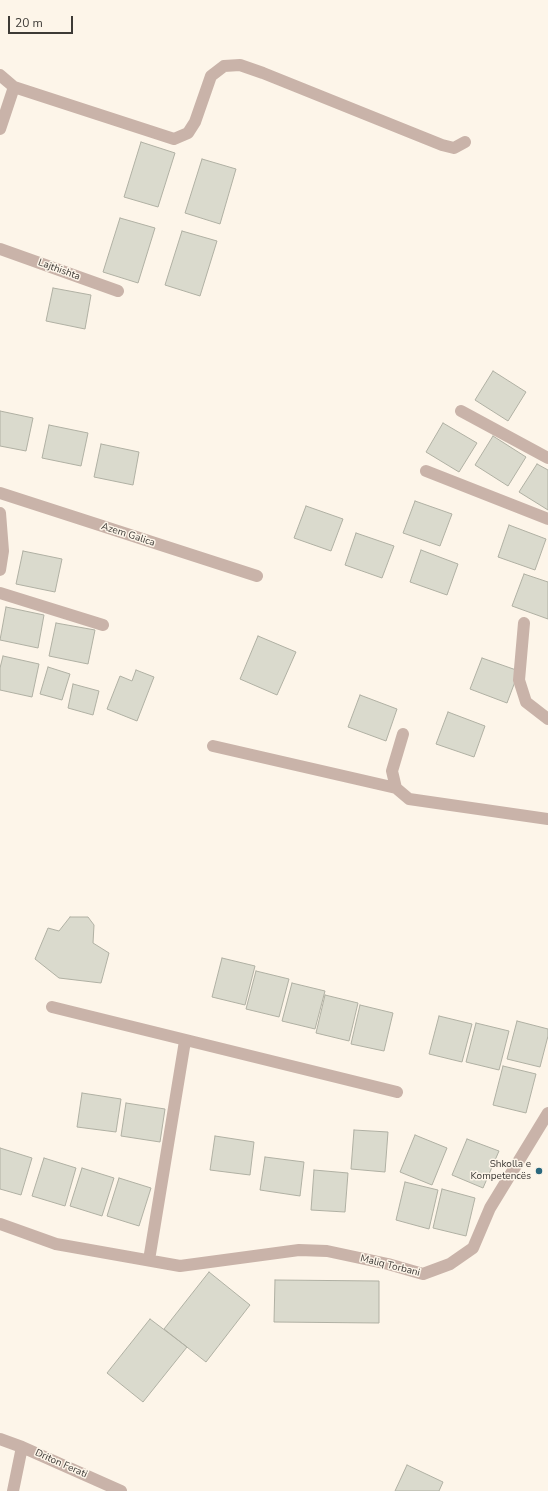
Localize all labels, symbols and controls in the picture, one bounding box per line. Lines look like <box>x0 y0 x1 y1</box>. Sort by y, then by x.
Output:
scale bar <box>10 8 75 34</box>
text: 20 m <box>15 15 43 31</box>
street label: Lajthishta <box>36 257 82 283</box>
street label: Azem Galica <box>100 521 156 549</box>
place label: Shkolla e Kompetencës <box>470 1159 531 1182</box>
marker: Shkolla e Kompetencës <box>534 1166 544 1176</box>
street label: Maliq Torbani <box>359 1253 421 1279</box>
street label: Driton Ferati <box>33 1447 89 1481</box>

